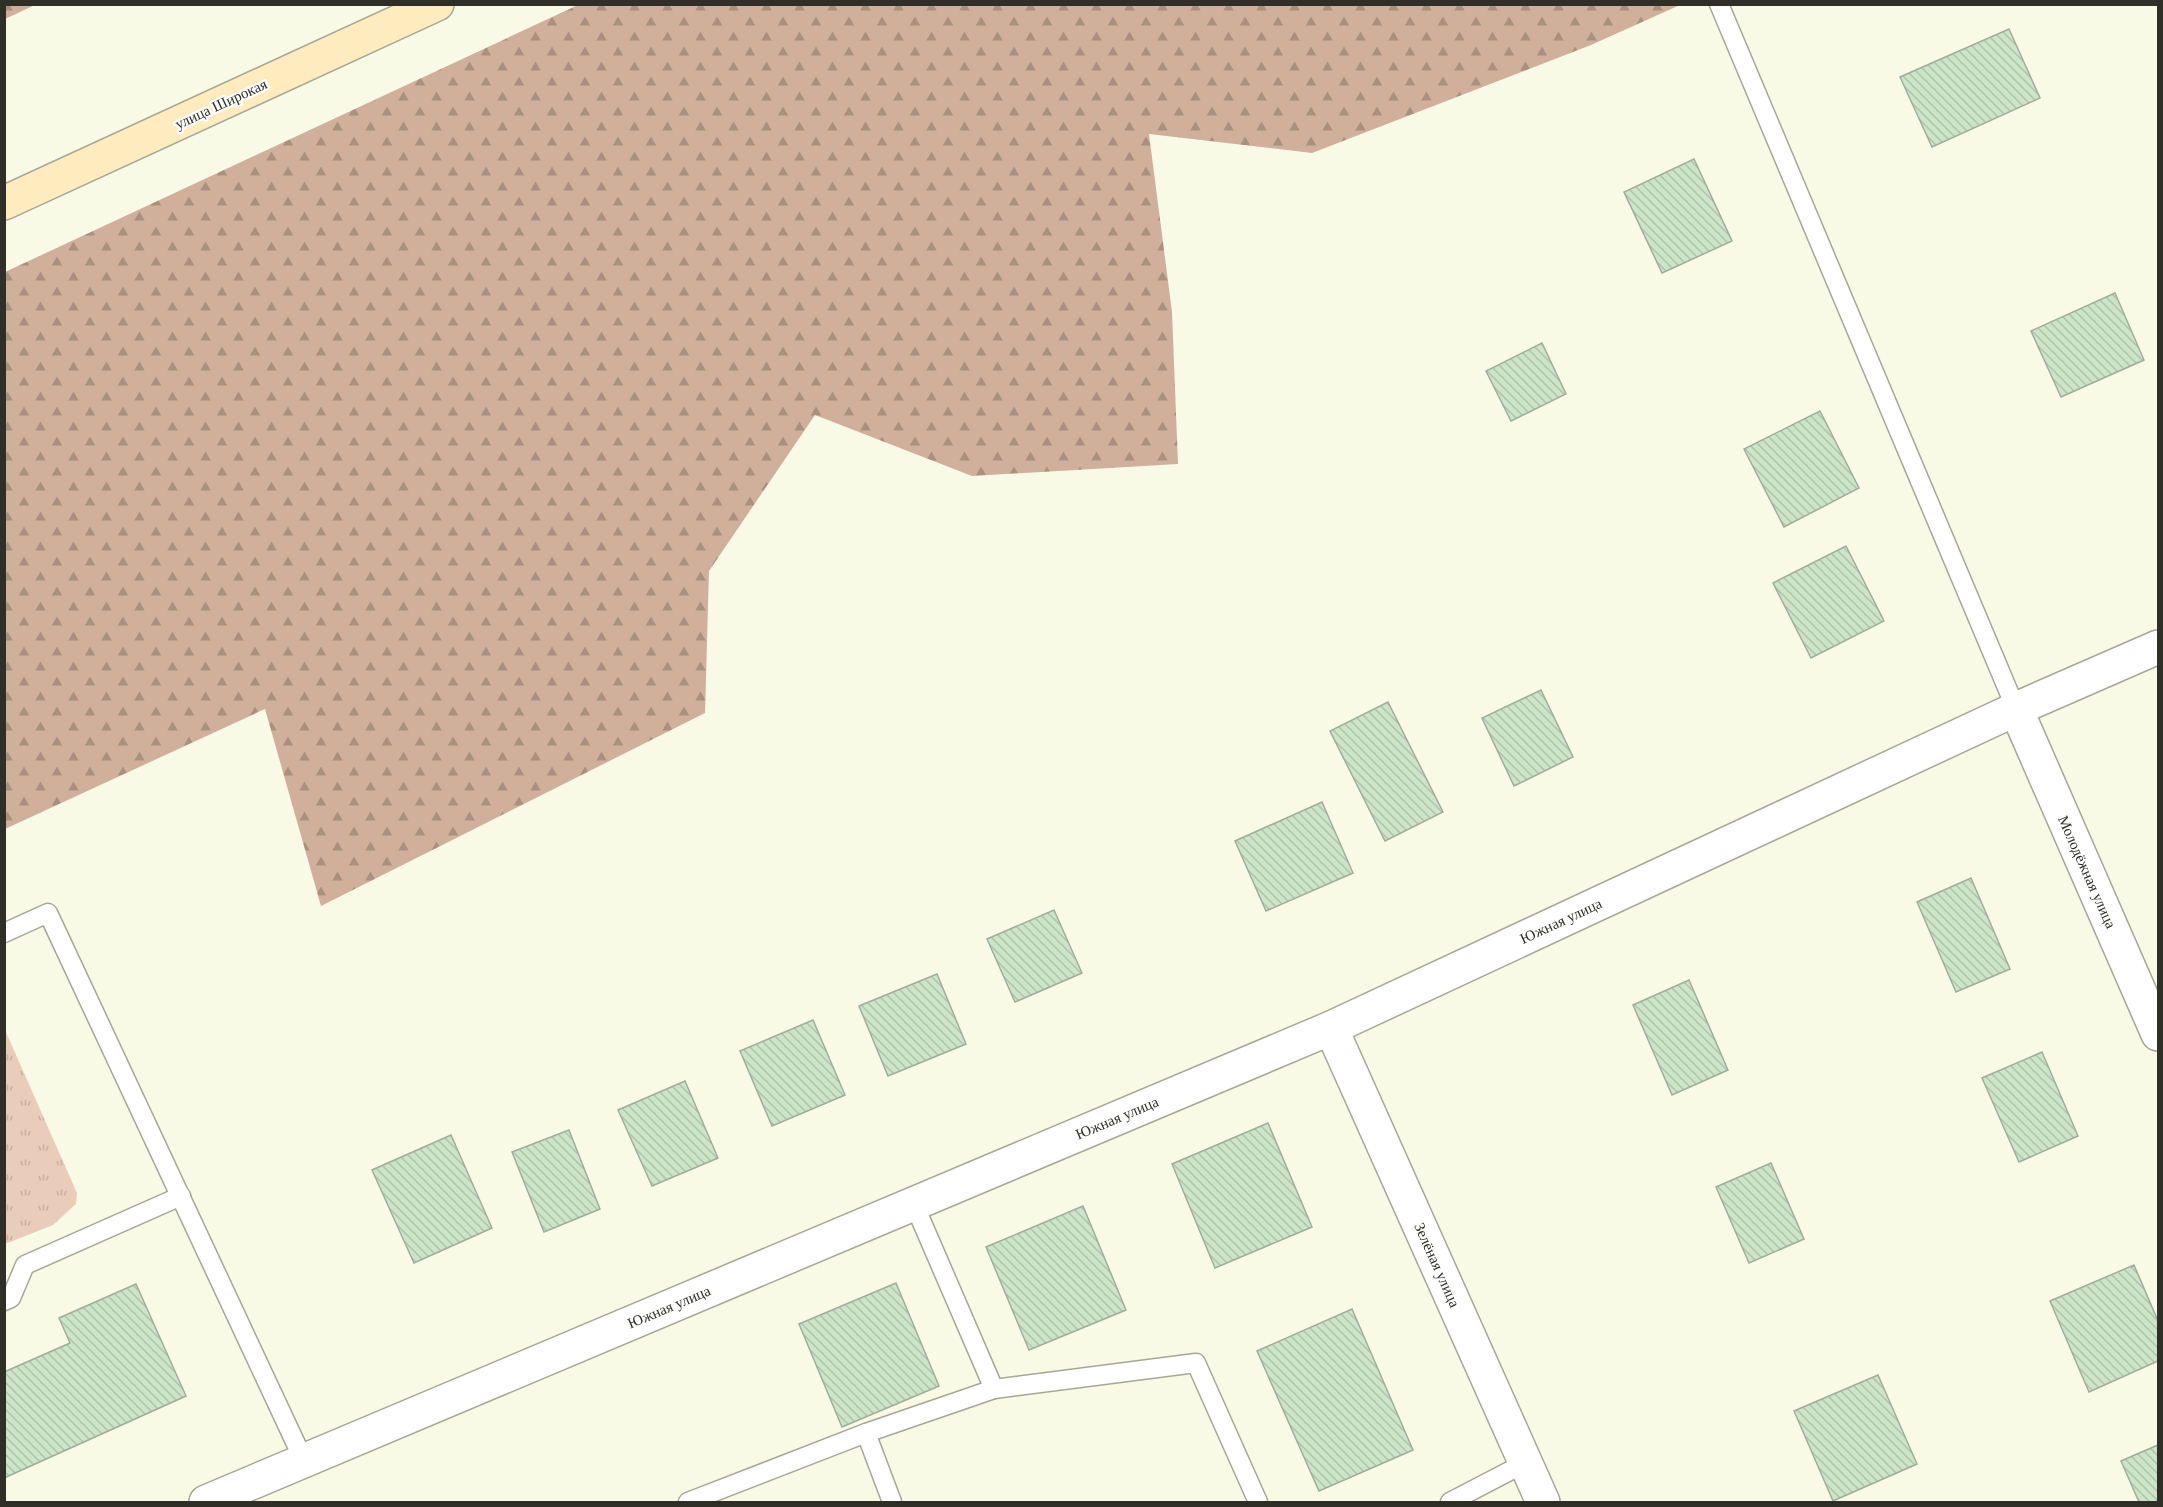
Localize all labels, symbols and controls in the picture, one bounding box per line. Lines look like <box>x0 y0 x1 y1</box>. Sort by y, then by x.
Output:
street label: улица Широкая <box>172 76 270 132</box>
street label: Молодёжная улица <box>2055 813 2119 931</box>
street label: Южная улица <box>1518 895 1605 947</box>
street label: Южная улица <box>1073 1093 1161 1143</box>
street label: Зелёная улица <box>1411 1220 1463 1310</box>
street label: Южная улица <box>625 1282 713 1332</box>

